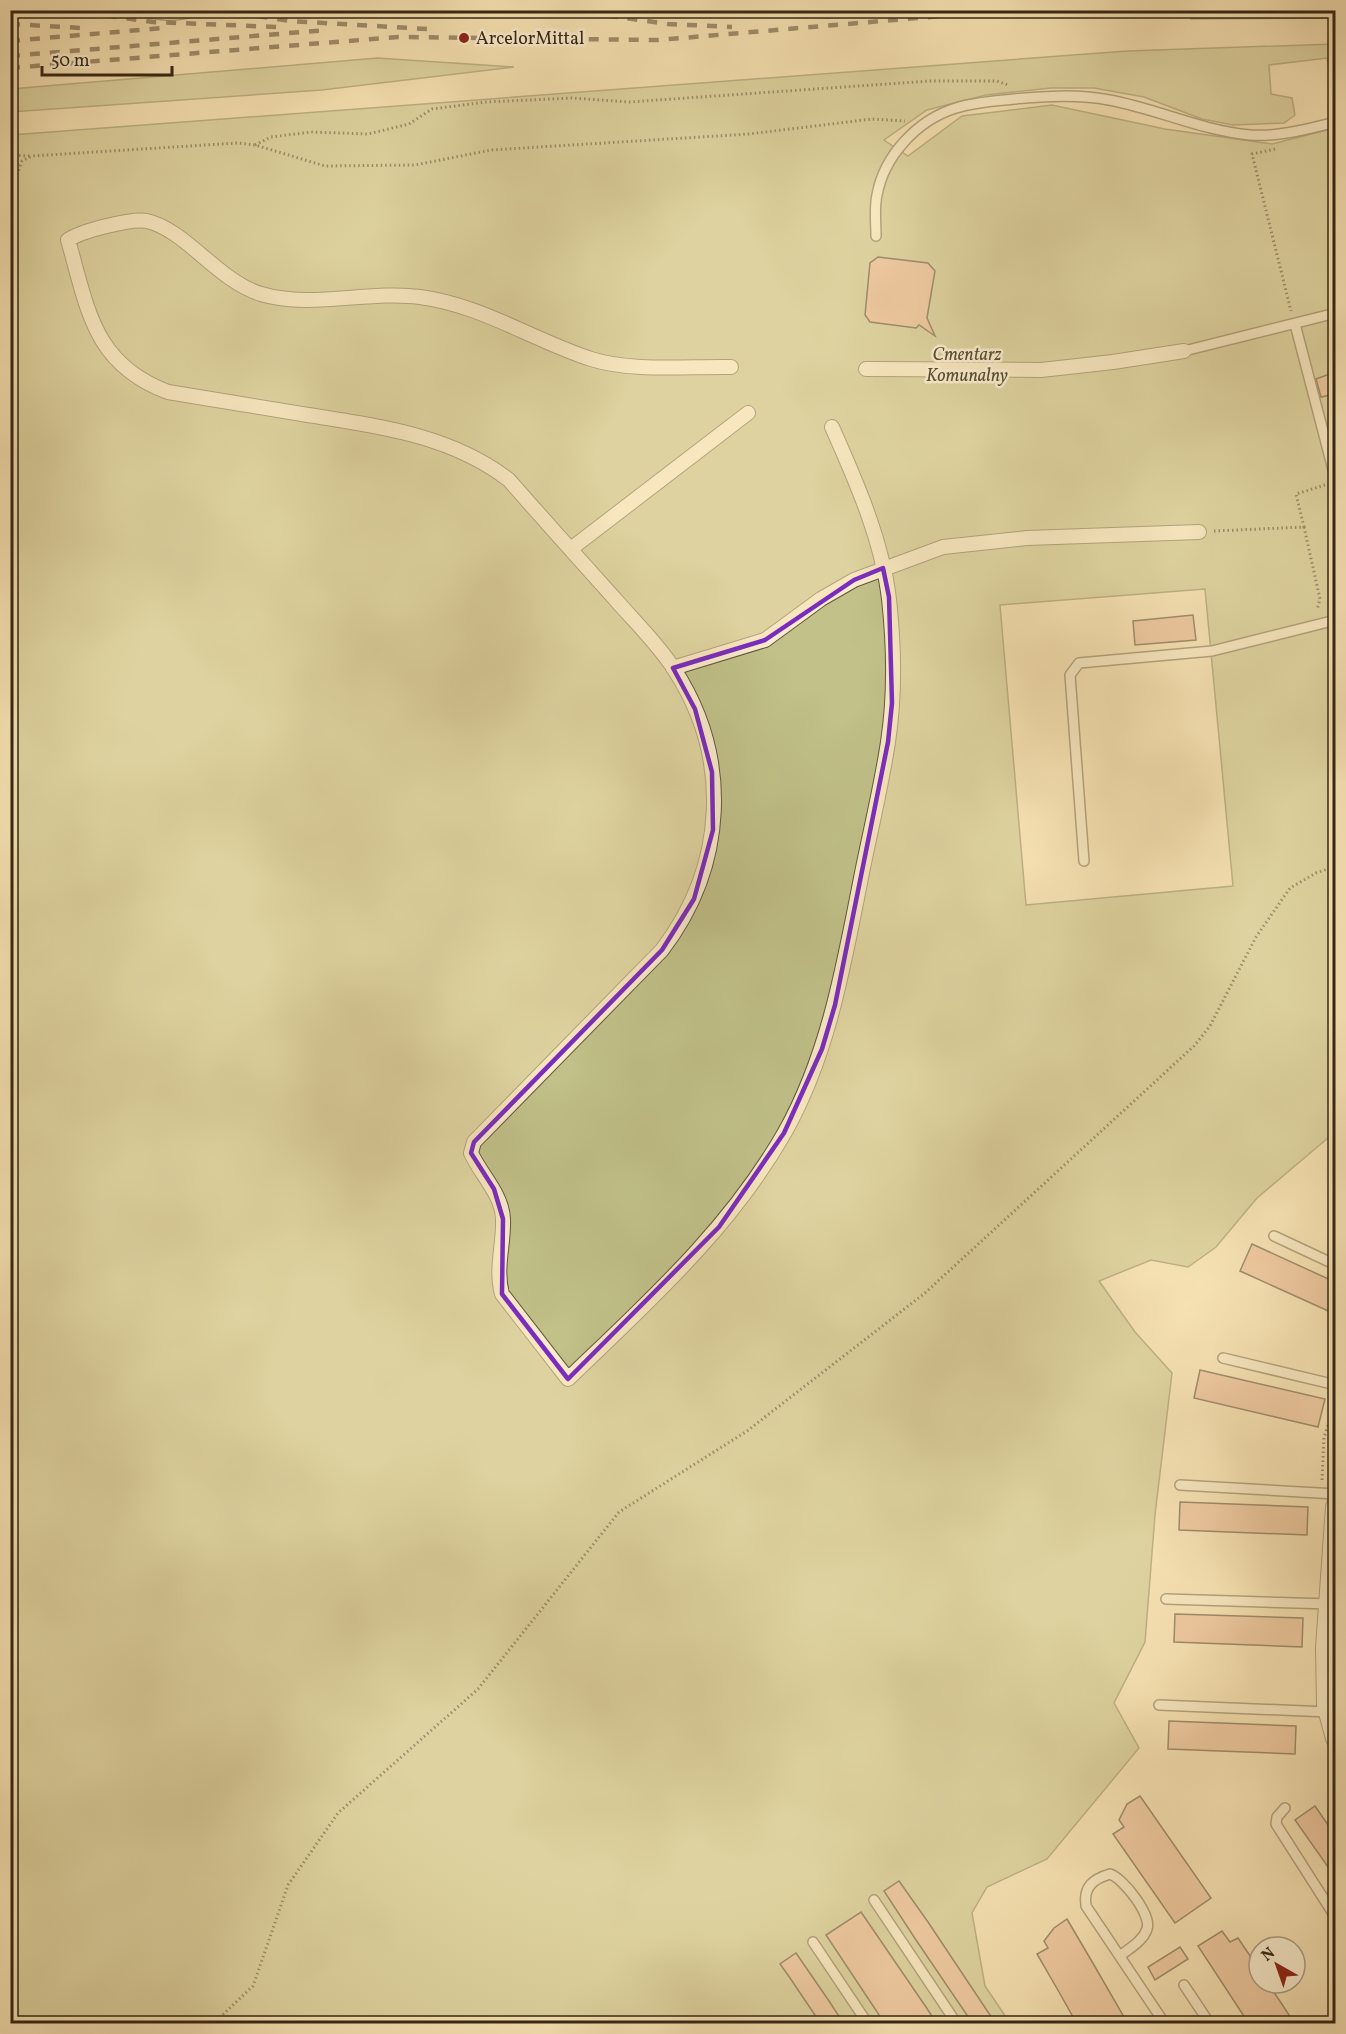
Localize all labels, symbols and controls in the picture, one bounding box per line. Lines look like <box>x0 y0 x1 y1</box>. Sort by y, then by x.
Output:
place label: ArcelorMittal <box>476 27 584 52</box>
marker: ArcelorMittal <box>457 31 471 45</box>
scale bar <box>42 39 172 77</box>
text: 50 m <box>51 49 90 74</box>
park label: Cmentarz Komunalny <box>926 343 1008 389</box>
north arrow <box>1247 1935 1307 1995</box>
text: N <box>1257 1943 1280 1967</box>

